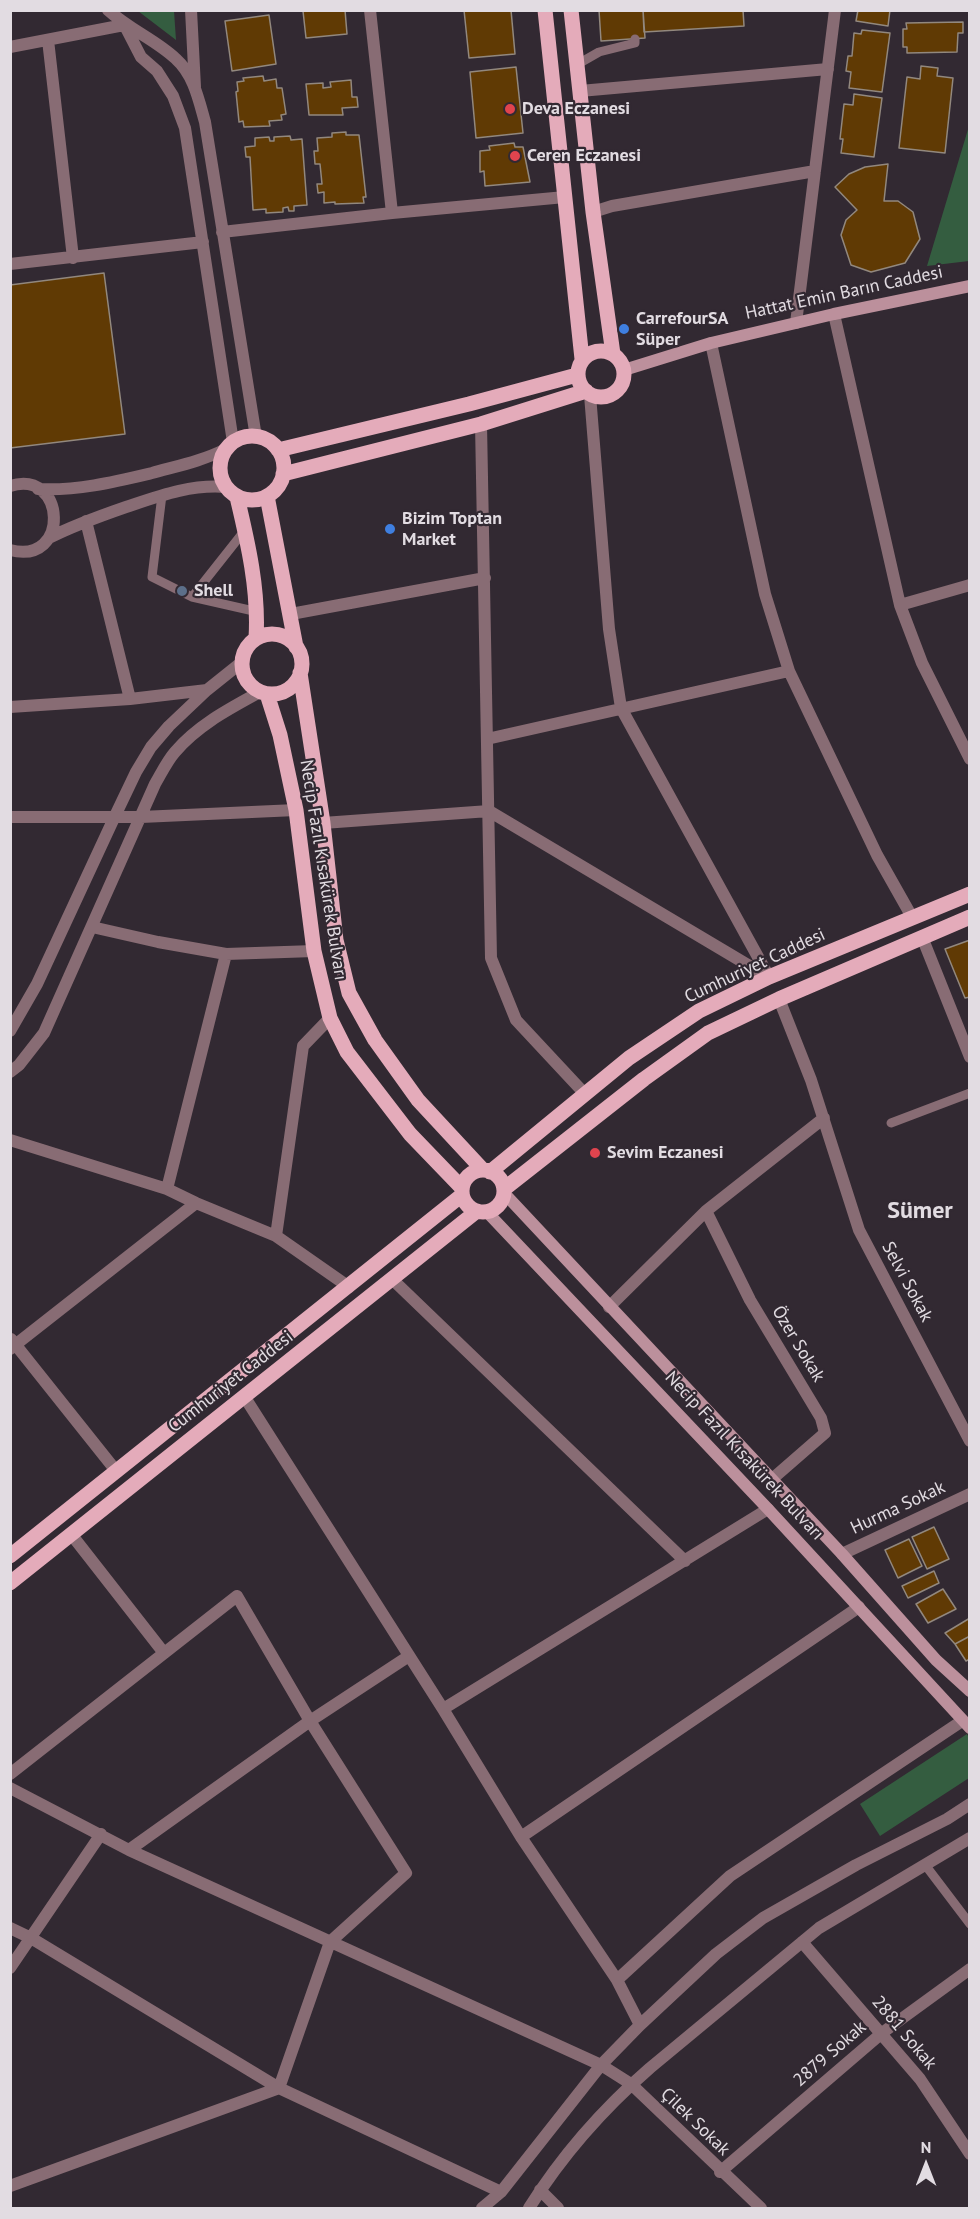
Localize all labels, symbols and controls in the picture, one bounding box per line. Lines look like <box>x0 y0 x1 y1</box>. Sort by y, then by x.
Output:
place label: Deva Eczanesi <box>522 98 630 120</box>
marker: Deva Eczanesi <box>503 102 517 116</box>
place label: Ceren Eczanesi <box>527 145 641 167</box>
marker: Ceren Eczanesi <box>508 149 522 163</box>
street label: Hattat Emin Barın Caddesi <box>743 261 945 325</box>
place label: CarrefourSA Süper <box>636 308 728 350</box>
marker: CarrefourSA Süper <box>617 322 631 336</box>
place label: Bizim Toptan Market <box>402 508 502 550</box>
marker: Bizim Toptan Market <box>383 522 397 536</box>
place label: Shell <box>194 580 233 602</box>
marker: Shell <box>175 584 189 598</box>
street label: Necip Fazıl Kısakürek Bulvarı <box>295 758 351 982</box>
street label: Cumhuriyet Caddesi <box>681 924 829 1008</box>
place label: Sevim Eczanesi <box>607 1142 724 1164</box>
marker: Sevim Eczanesi <box>588 1146 602 1160</box>
district label: Sümer <box>887 1197 953 1225</box>
street label: Selvi Sokak <box>877 1238 937 1326</box>
street label: Özer Sokak <box>767 1302 829 1386</box>
street label: Cumhuriyet Caddesi <box>164 1326 298 1438</box>
street label: Necip Fazıl Kısakürek Bulvarı <box>660 1367 828 1545</box>
street label: Hurma Sokak <box>847 1477 949 1539</box>
street label: 2881 Sokak <box>867 1992 941 2074</box>
street label: 2879 Sokak <box>789 2017 871 2091</box>
street label: Çilek Sokak <box>656 2084 734 2160</box>
north arrow <box>896 2135 956 2195</box>
text: N <box>921 2137 931 2157</box>

